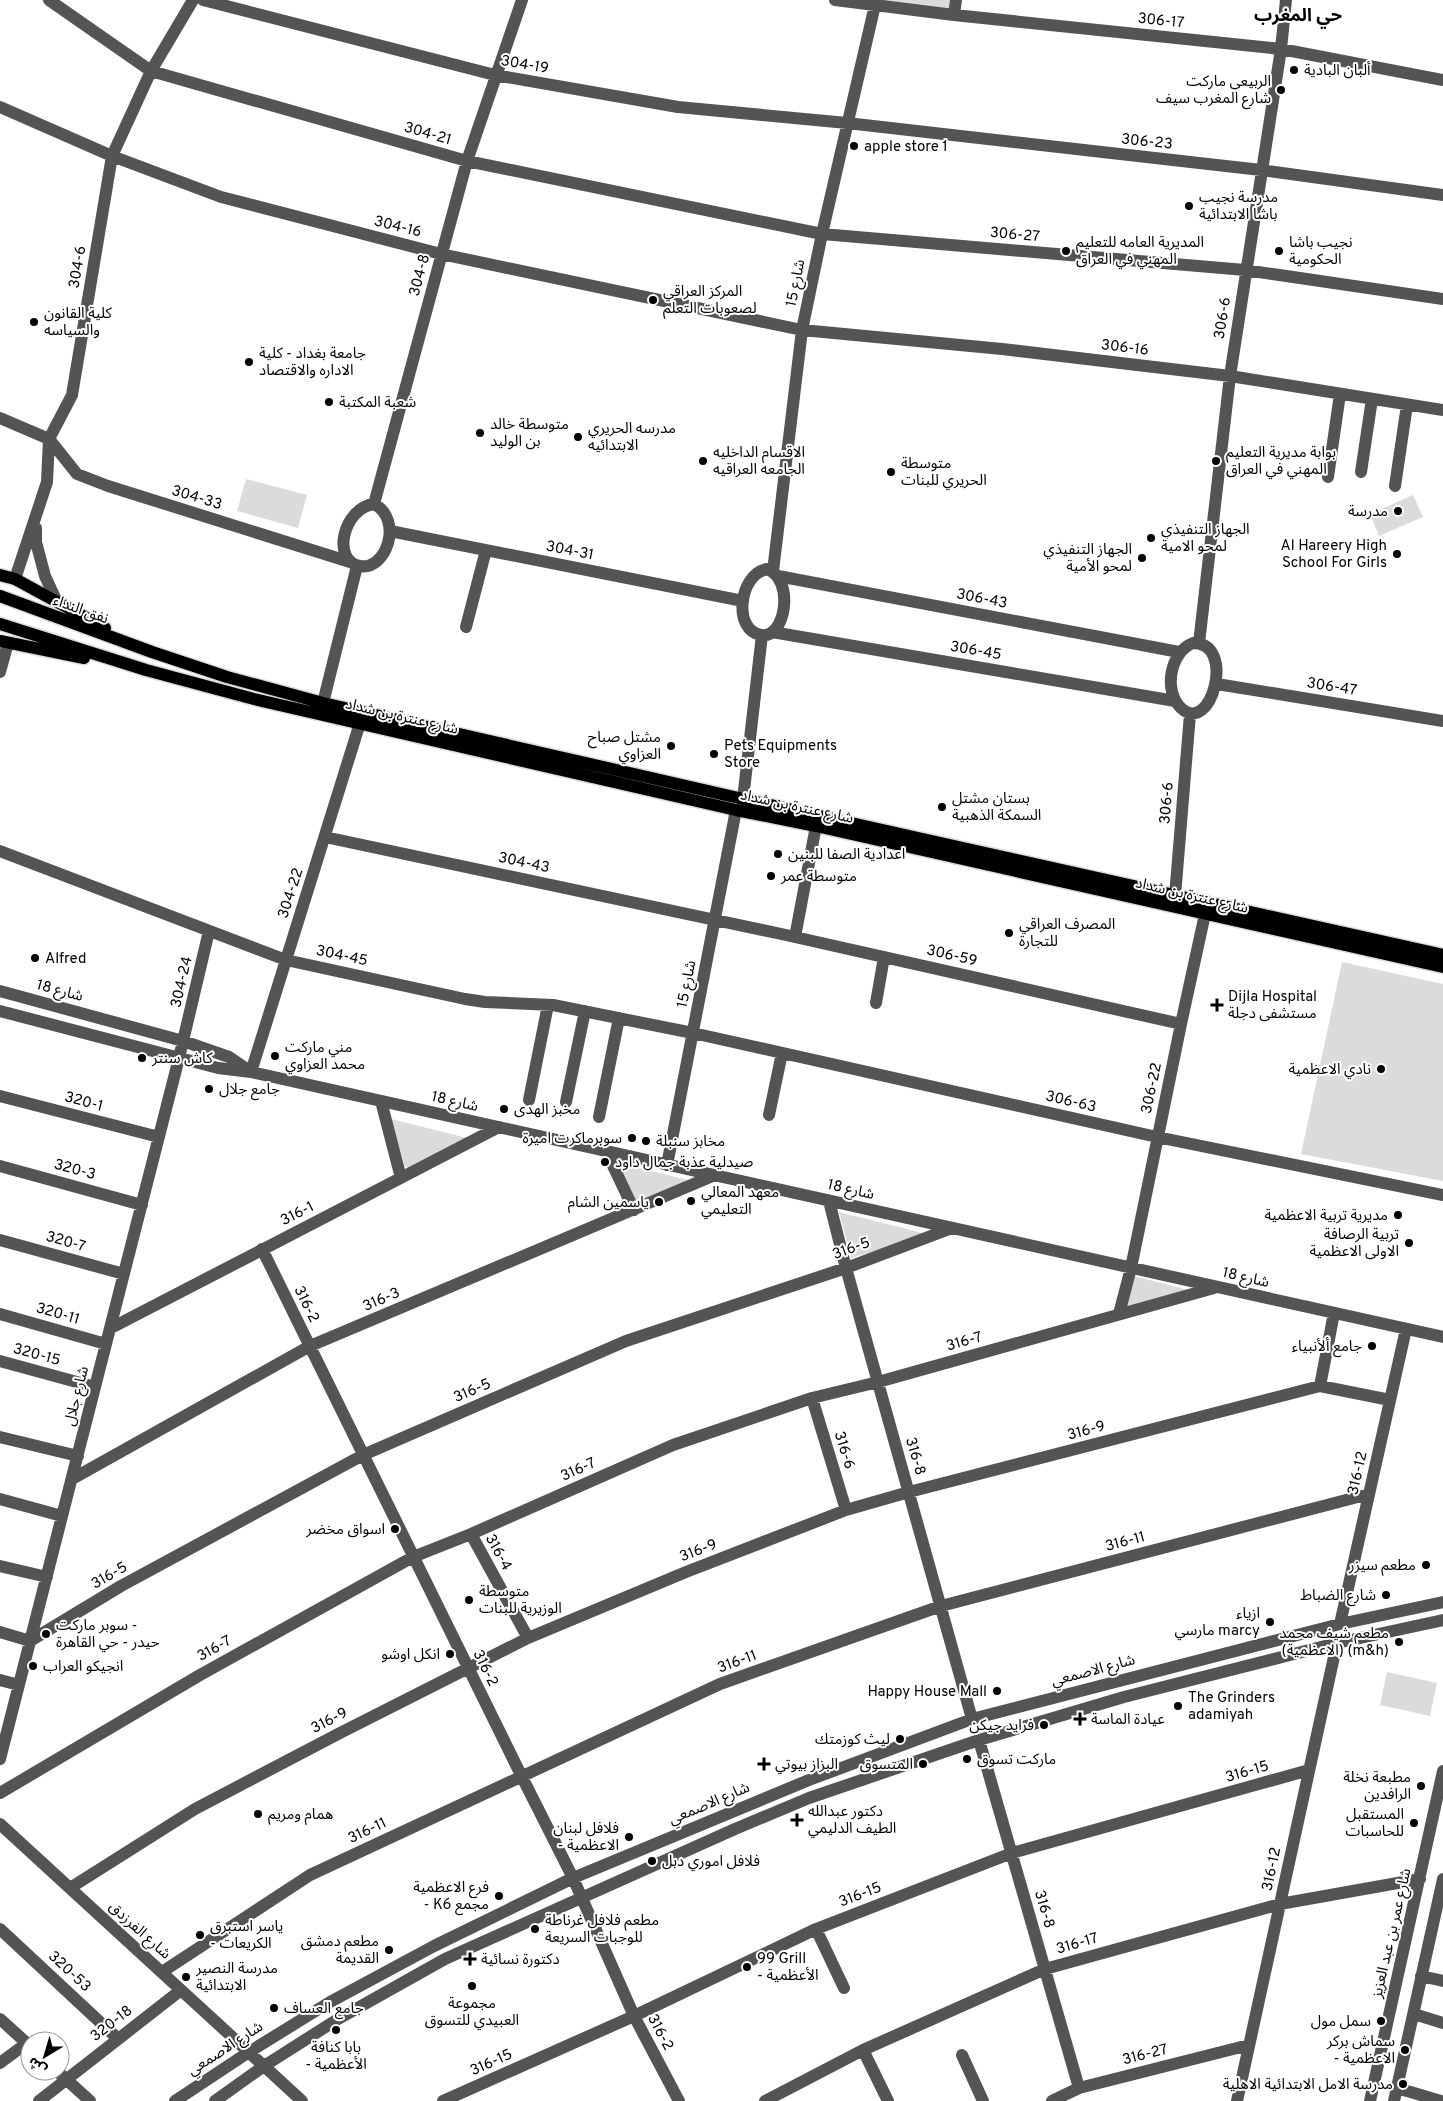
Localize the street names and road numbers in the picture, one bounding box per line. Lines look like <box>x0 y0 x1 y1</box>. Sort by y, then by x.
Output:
street label: 306-17 <box>1137 10 1185 33</box>
street label: 304-19 <box>499 52 550 79</box>
street label: 304-21 <box>402 119 454 150</box>
street label: 306-23 <box>1120 130 1174 155</box>
street label: 304-16 <box>372 212 423 243</box>
street label: 306-27 <box>989 224 1041 247</box>
street label: 304-6 <box>65 245 92 290</box>
street label: 304-8 <box>406 252 435 299</box>
street label: شارع 15 <box>783 258 811 309</box>
street label: 306-6 <box>1211 296 1236 341</box>
street label: 306-16 <box>1100 336 1150 361</box>
street label: 304-33 <box>169 482 224 515</box>
street label: 304-31 <box>544 538 595 565</box>
street label: 306-43 <box>954 585 1009 614</box>
street label: نفق النداء <box>50 592 111 629</box>
street label: 306-45 <box>948 638 1003 665</box>
street label: 306-47 <box>1305 674 1358 701</box>
street label: شارع عنترة بن شداد <box>343 695 460 741</box>
street label: 306-6 <box>1156 781 1179 825</box>
street label: شارع عنترة بن شداد <box>738 786 855 830</box>
street label: 304-43 <box>496 849 551 878</box>
street label: 304-22 <box>274 866 309 921</box>
street label: شارع عنترة بن شداد <box>1133 874 1250 920</box>
street label: 306-59 <box>924 941 979 972</box>
street label: 304-45 <box>314 942 369 971</box>
street label: 304-24 <box>167 955 198 1010</box>
street label: شارع 15 <box>674 959 702 1010</box>
street label: شارع 18 <box>34 976 85 1008</box>
street label: 306-22 <box>1138 1061 1167 1116</box>
street label: 306-63 <box>1043 1087 1098 1118</box>
street label: 320-1 <box>62 1088 105 1117</box>
street label: شارع 18 <box>429 1088 480 1118</box>
street label: 320-3 <box>52 1156 98 1185</box>
street label: شارع 18 <box>825 1176 876 1206</box>
street label: 316-1 <box>278 1198 318 1231</box>
street label: 320-7 <box>43 1228 88 1257</box>
street label: 316-5 <box>830 1234 873 1265</box>
street label: شارع 18 <box>1220 1264 1271 1294</box>
street label: 316-2 <box>289 1283 323 1326</box>
street label: 316-3 <box>360 1284 403 1317</box>
street label: 320-11 <box>33 1299 82 1330</box>
street label: 316-7 <box>944 1328 985 1357</box>
street label: 320-15 <box>11 1340 62 1371</box>
street label: شارع جلال <box>61 1364 95 1429</box>
street label: 316-5 <box>451 1375 494 1408</box>
street label: 316-9 <box>1065 1417 1107 1446</box>
street label: 316-6 <box>829 1429 858 1472</box>
street label: 316-8 <box>900 1435 929 1478</box>
street label: 316-12 <box>1344 1450 1373 1497</box>
street label: 316-7 <box>558 1454 599 1486</box>
street label: 316-11 <box>1103 1528 1148 1557</box>
street label: 316-4 <box>480 1531 515 1574</box>
street label: 316-9 <box>677 1536 720 1567</box>
street label: 316-5 <box>88 1558 131 1594</box>
street label: 316-7 <box>194 1632 235 1666</box>
street label: 316-2 <box>468 1647 502 1690</box>
street label: 316-11 <box>715 1647 760 1678</box>
street label: شارع الاصمعي <box>1049 1651 1138 1693</box>
street label: 316-9 <box>308 1704 351 1739</box>
street label: 316-15 <box>1223 1757 1271 1788</box>
street label: شارع الاصمعي <box>666 1779 754 1831</box>
street label: 316-11 <box>345 1814 390 1849</box>
street label: 316-12 <box>1259 1846 1286 1893</box>
street label: شارع عمر بن عبد العزيز <box>1368 1866 1418 2001</box>
street label: 316-15 <box>836 1879 885 1912</box>
street label: 316-8 <box>1029 1888 1058 1931</box>
street label: شارع الفرزدق <box>103 1898 174 1965</box>
street label: 316-17 <box>1054 1929 1101 1959</box>
street label: 320-53 <box>44 1947 94 1997</box>
street label: 320-18 <box>87 2002 137 2047</box>
street label: 316-2 <box>642 2011 677 2054</box>
street label: شارع الاصمعي <box>185 2018 268 2082</box>
street label: 316-27 <box>1121 2041 1170 2070</box>
street label: 316-15 <box>467 2046 516 2081</box>

